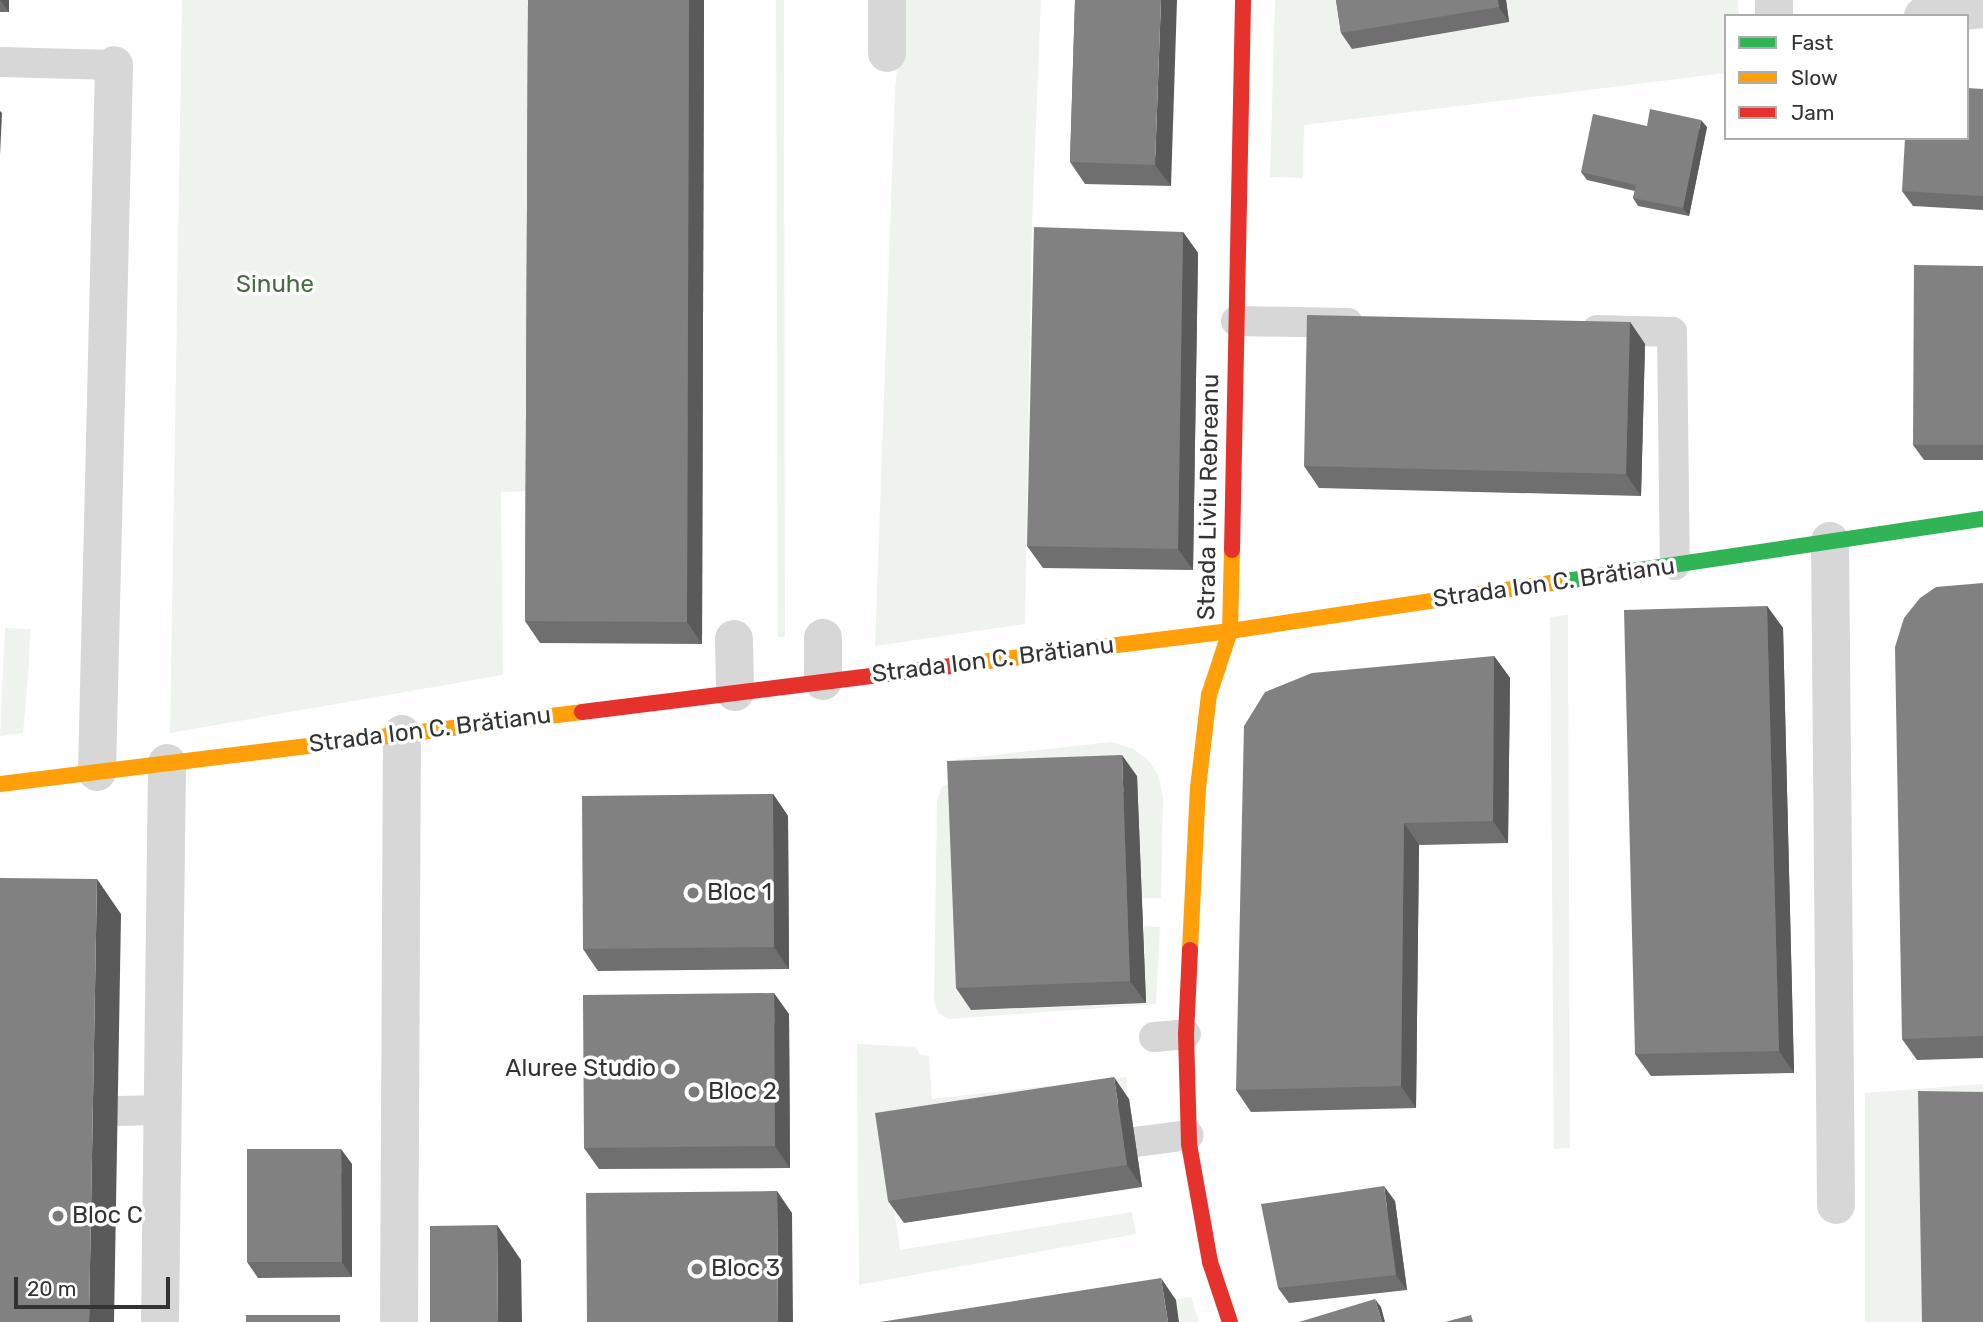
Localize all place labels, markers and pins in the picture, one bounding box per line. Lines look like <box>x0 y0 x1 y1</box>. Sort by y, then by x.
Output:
place label: Bloc 1 <box>707 879 772 907</box>
marker: Bloc 1 <box>685 885 701 901</box>
place label: Aluree Studio <box>505 1055 656 1083</box>
marker: Aluree Studio <box>662 1061 678 1077</box>
place label: Bloc 2 <box>708 1078 777 1106</box>
marker: Bloc 2 <box>686 1084 702 1100</box>
place label: Bloc C <box>72 1202 143 1230</box>
marker: Bloc C <box>50 1208 66 1224</box>
place label: Bloc 3 <box>711 1255 780 1283</box>
marker: Bloc 3 <box>689 1261 705 1277</box>

